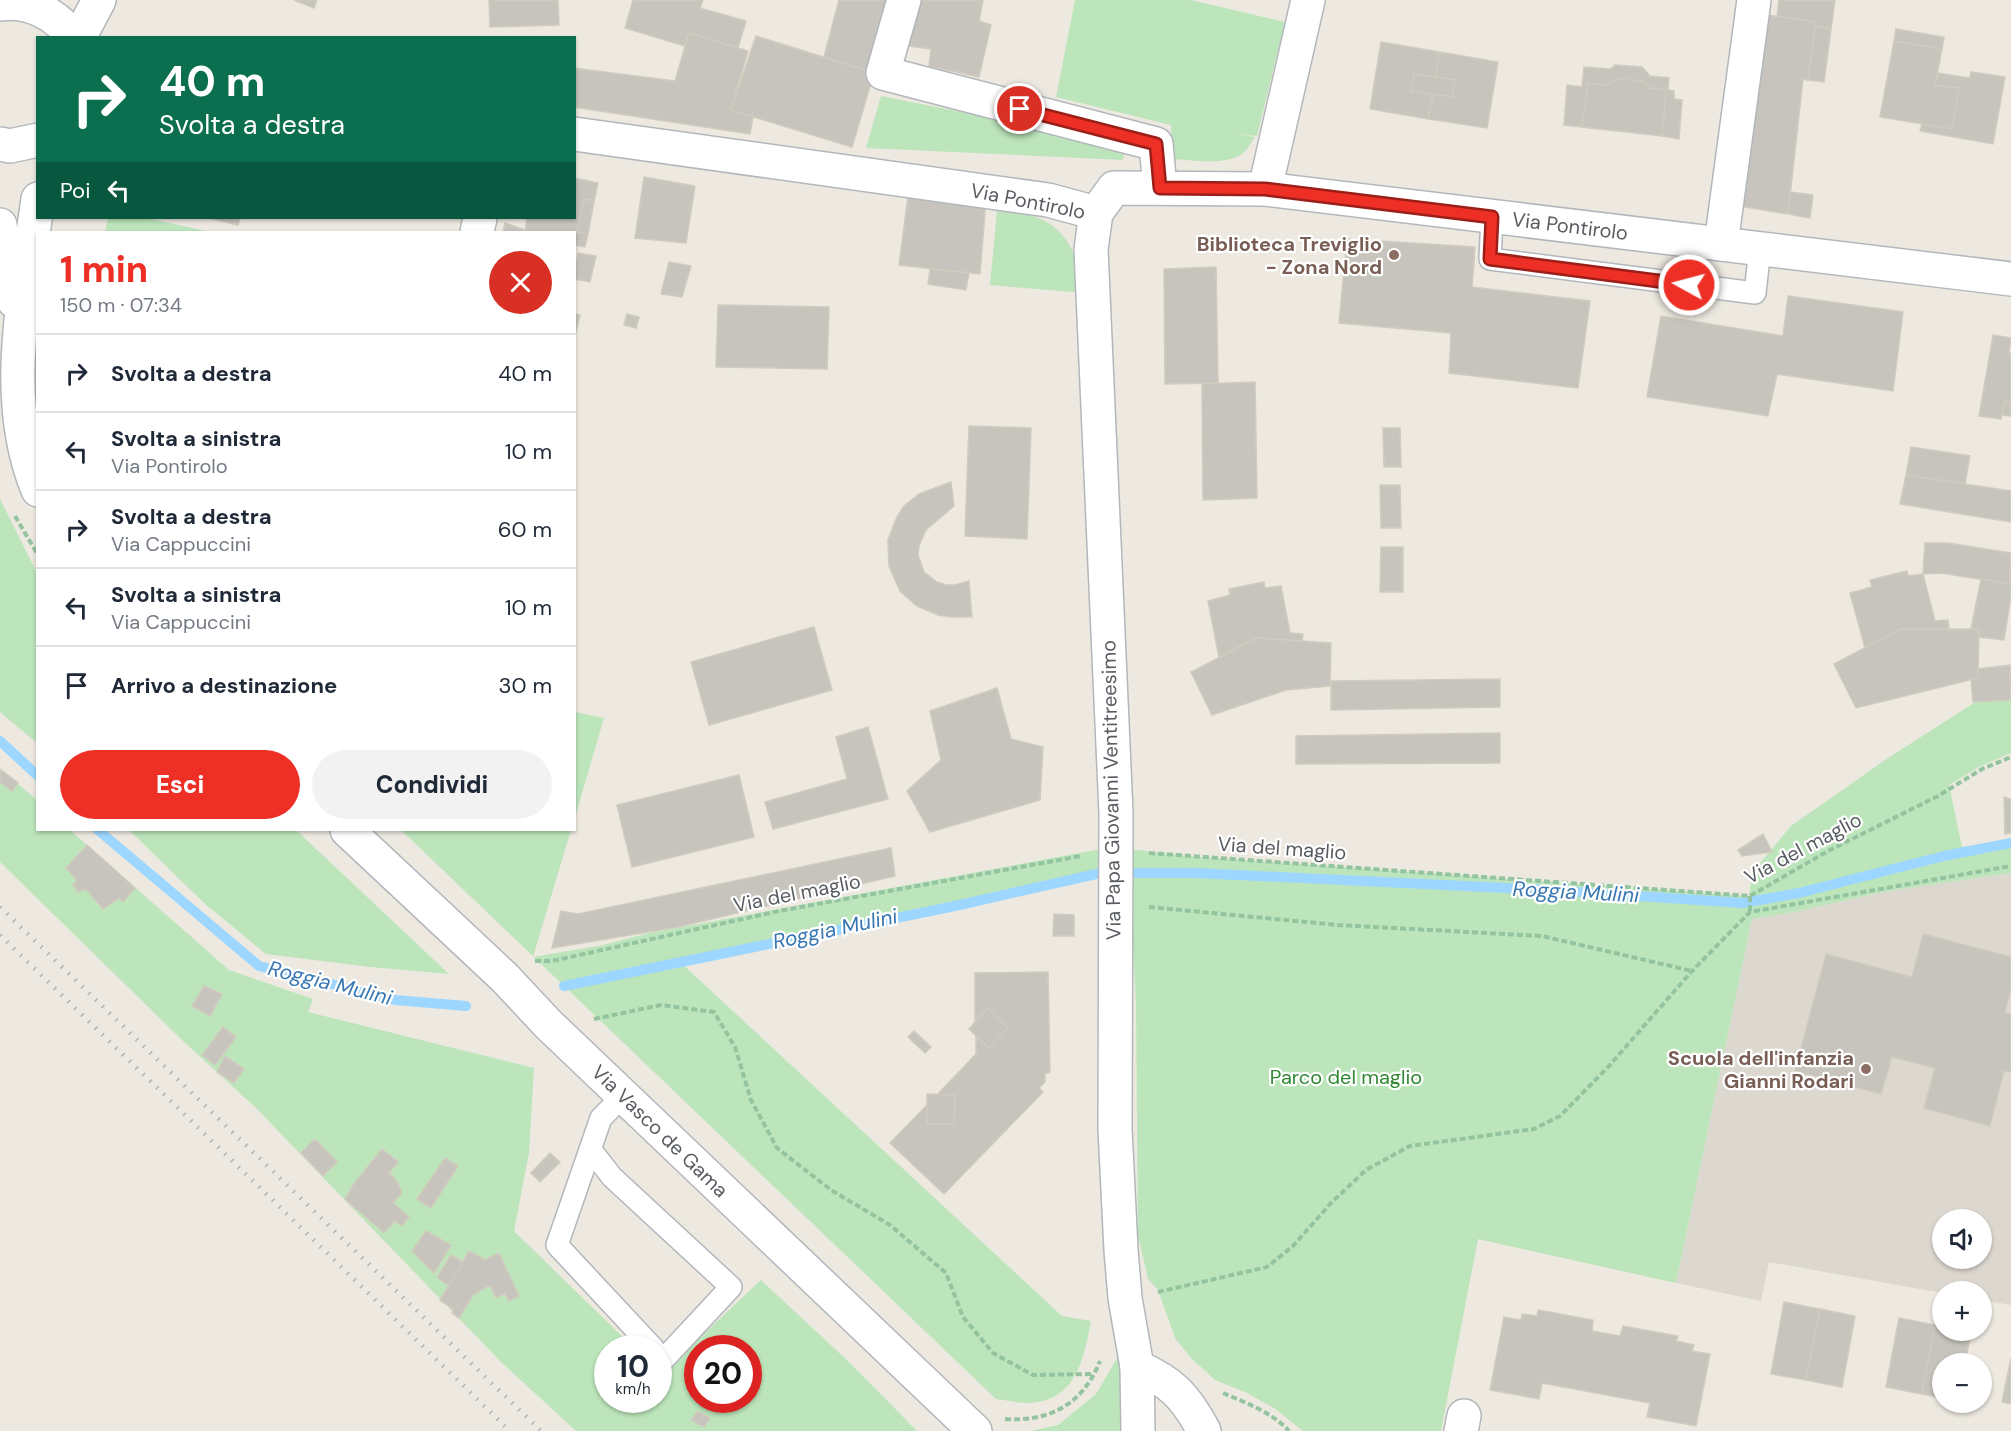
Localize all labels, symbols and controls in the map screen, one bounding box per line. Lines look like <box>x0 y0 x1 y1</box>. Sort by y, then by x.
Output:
text: 40 m <box>159 54 265 109</box>
icon: right <box>60 60 138 138</box>
pin <box>994 83 1045 134</box>
icon: arrive <box>1003 92 1036 125</box>
text: Svolta a destra <box>159 107 345 142</box>
icon: left <box>102 174 135 207</box>
text: Poi <box>60 176 90 205</box>
street label: Via Pontirolo <box>968 177 1088 225</box>
street label: Via Pontirolo <box>1511 206 1629 246</box>
place label: Biblioteca Treviglio - Zona Nord <box>1197 231 1382 280</box>
text: 1 min <box>60 246 148 293</box>
marker: Biblioteca Treviglio - Zona Nord <box>1387 248 1401 262</box>
button: close <box>489 251 552 314</box>
position arrow <box>1657 253 1721 317</box>
text: 150 m · 07:34 <box>60 292 182 318</box>
icon: right <box>60 357 93 390</box>
text: Svolta a destra <box>111 359 272 388</box>
text: 40 m <box>498 359 552 388</box>
text: Svolta a sinistra <box>111 424 281 453</box>
icon: left <box>60 435 93 468</box>
text: 10 m <box>505 437 552 466</box>
text: Via Pontirolo <box>111 453 228 479</box>
text: Svolta a destra <box>111 502 272 531</box>
icon: right <box>60 513 93 546</box>
text: 60 m <box>498 515 552 544</box>
text: Via Cappuccini <box>111 531 251 557</box>
text: Svolta a sinistra <box>111 580 281 609</box>
icon: left <box>60 591 93 624</box>
text: 10 m <box>505 593 552 622</box>
text: Via Cappuccini <box>111 609 251 635</box>
street label: Via Papa Giovanni Ventitreesimo <box>1095 640 1127 940</box>
icon: arrive <box>60 669 93 702</box>
text: Arrivo a destinazione <box>111 671 337 700</box>
text: 30 m <box>498 671 552 700</box>
button: Esci <box>60 750 300 819</box>
button: Condividi <box>312 750 552 819</box>
street label: Via del maglio <box>1740 806 1866 890</box>
street label: Via del maglio <box>1217 831 1347 865</box>
street label: Via del maglio <box>731 868 863 918</box>
water label: Roggia Mulini <box>1512 875 1641 909</box>
water label: Roggia Mulini <box>770 902 901 956</box>
water label: Roggia Mulini <box>265 954 396 1012</box>
place label: Scuola dell'infanzia Gianni Rodari <box>1668 1045 1854 1094</box>
street label: Via Vasco de Gama <box>586 1059 734 1203</box>
marker: Scuola dell'infanzia Gianni Rodari <box>1859 1062 1873 1076</box>
park label: Parco del maglio <box>1270 1064 1422 1090</box>
map controls <box>1932 1209 1992 1413</box>
button: sound <box>1932 1209 1992 1269</box>
button: + <box>1932 1281 1992 1341</box>
speed limit sign: 20 <box>684 1335 762 1413</box>
text: 10 <box>617 1347 649 1386</box>
button: − <box>1932 1353 1992 1413</box>
text: km/h <box>615 1379 651 1399</box>

